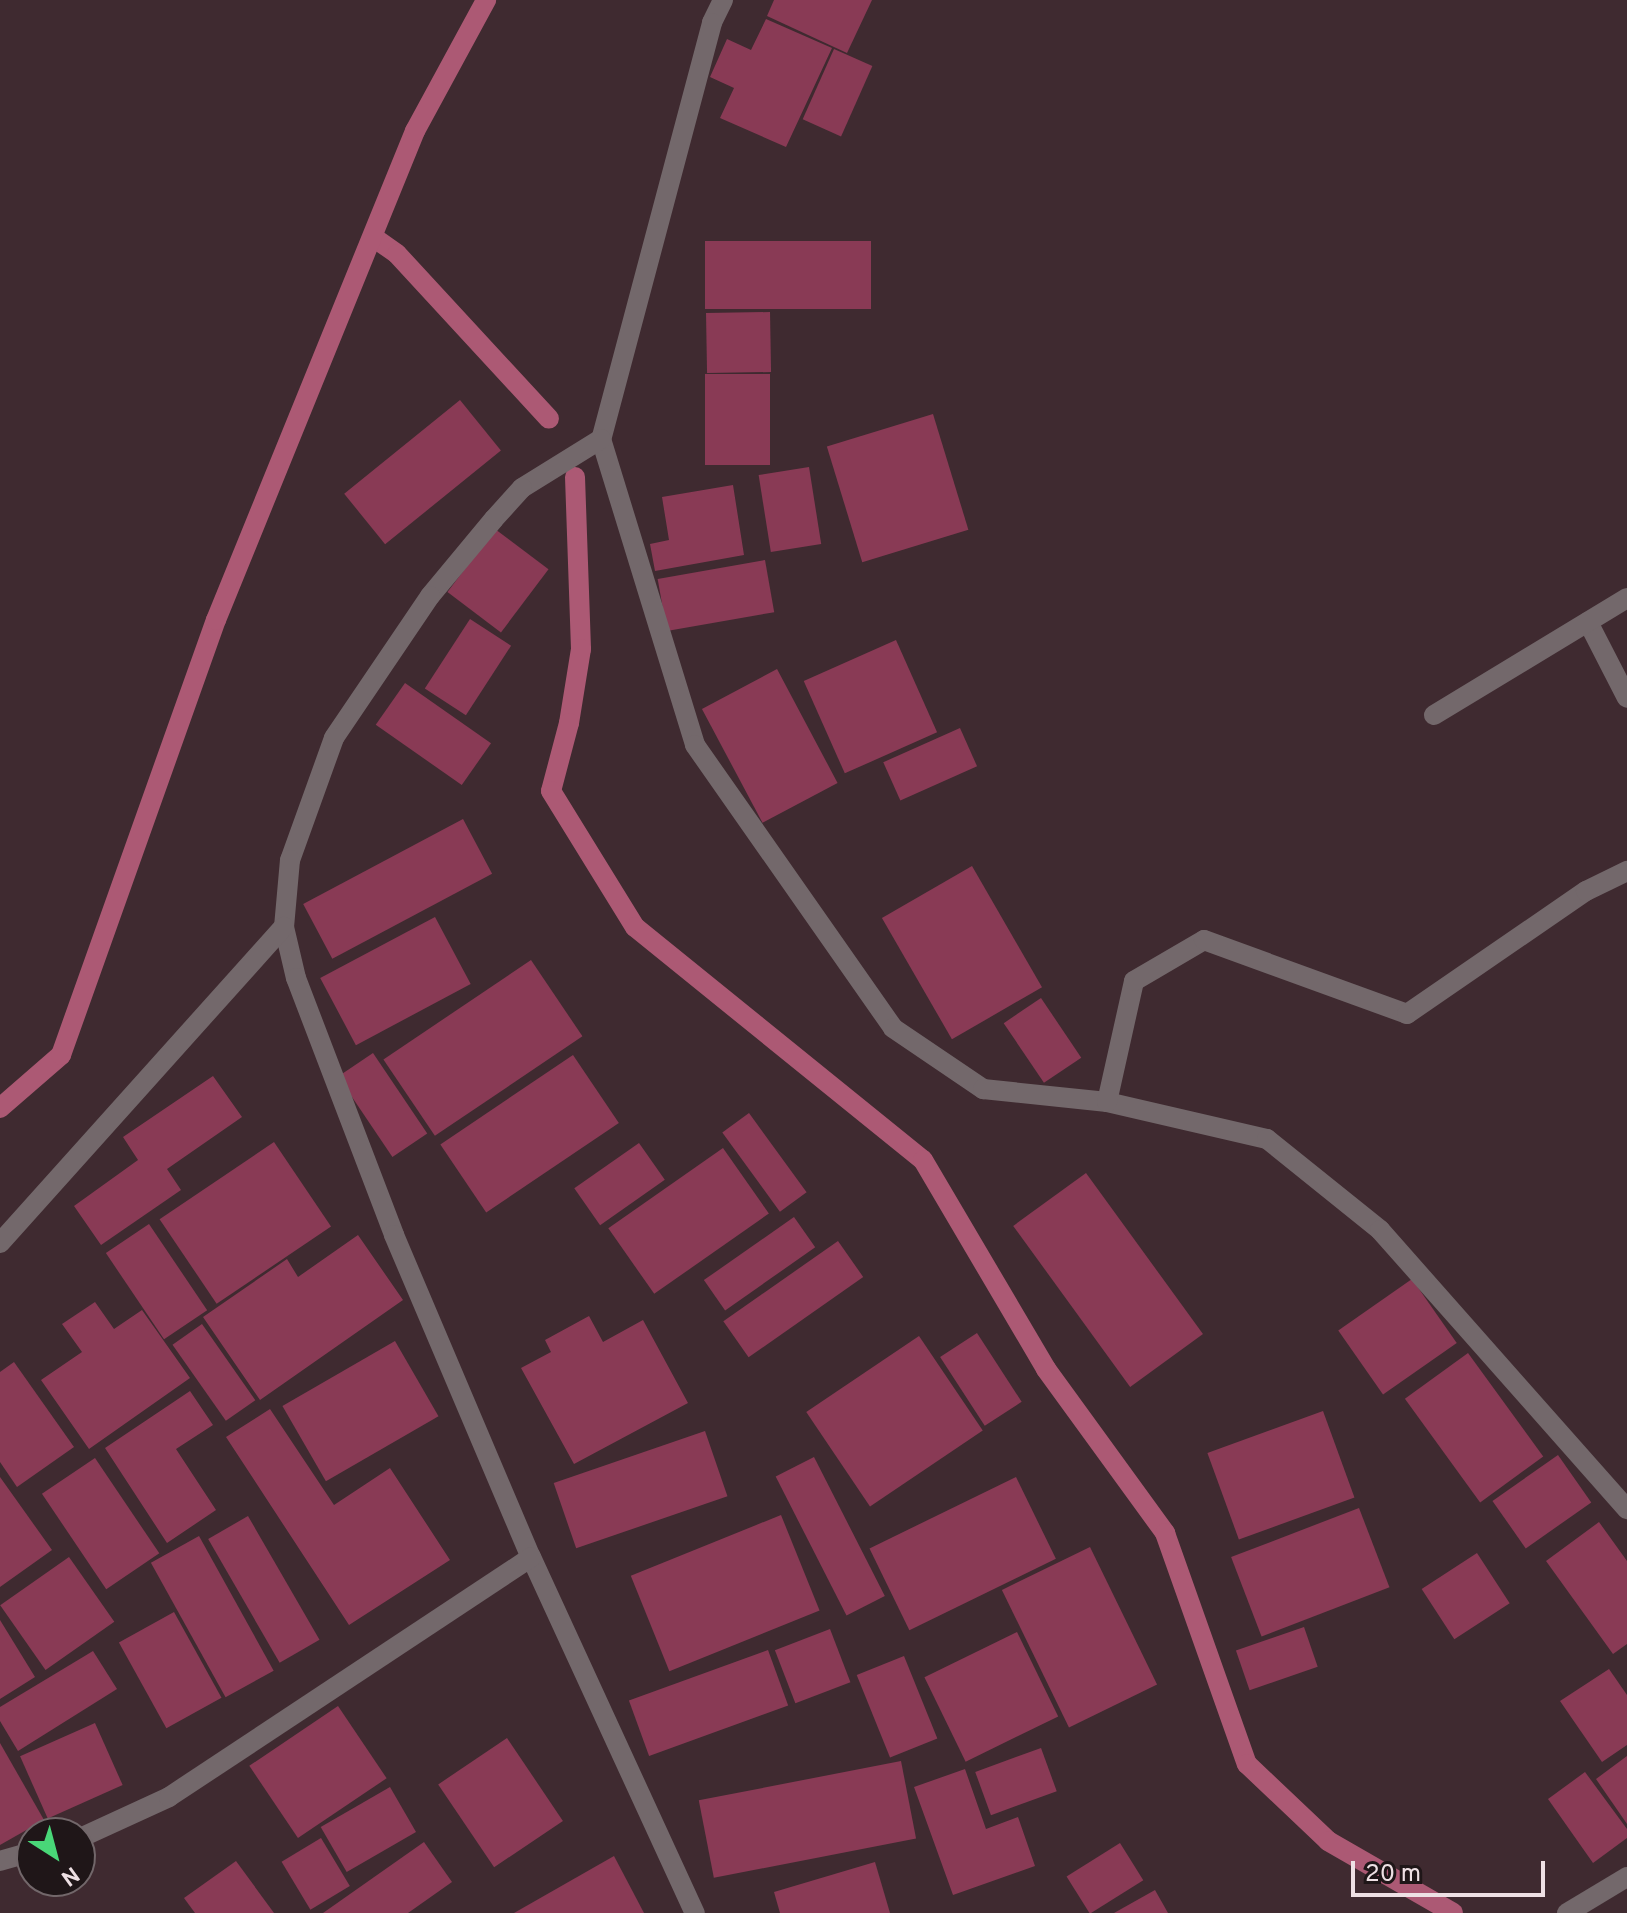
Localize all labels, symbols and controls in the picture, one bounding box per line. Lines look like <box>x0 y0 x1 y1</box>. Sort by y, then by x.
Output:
north arrow <box>16 1817 96 1897</box>
scale bar <box>1355 1845 1549 1895</box>
text: N <box>55 1860 84 1891</box>
text: 20 m <box>1365 1860 1421 1890</box>

